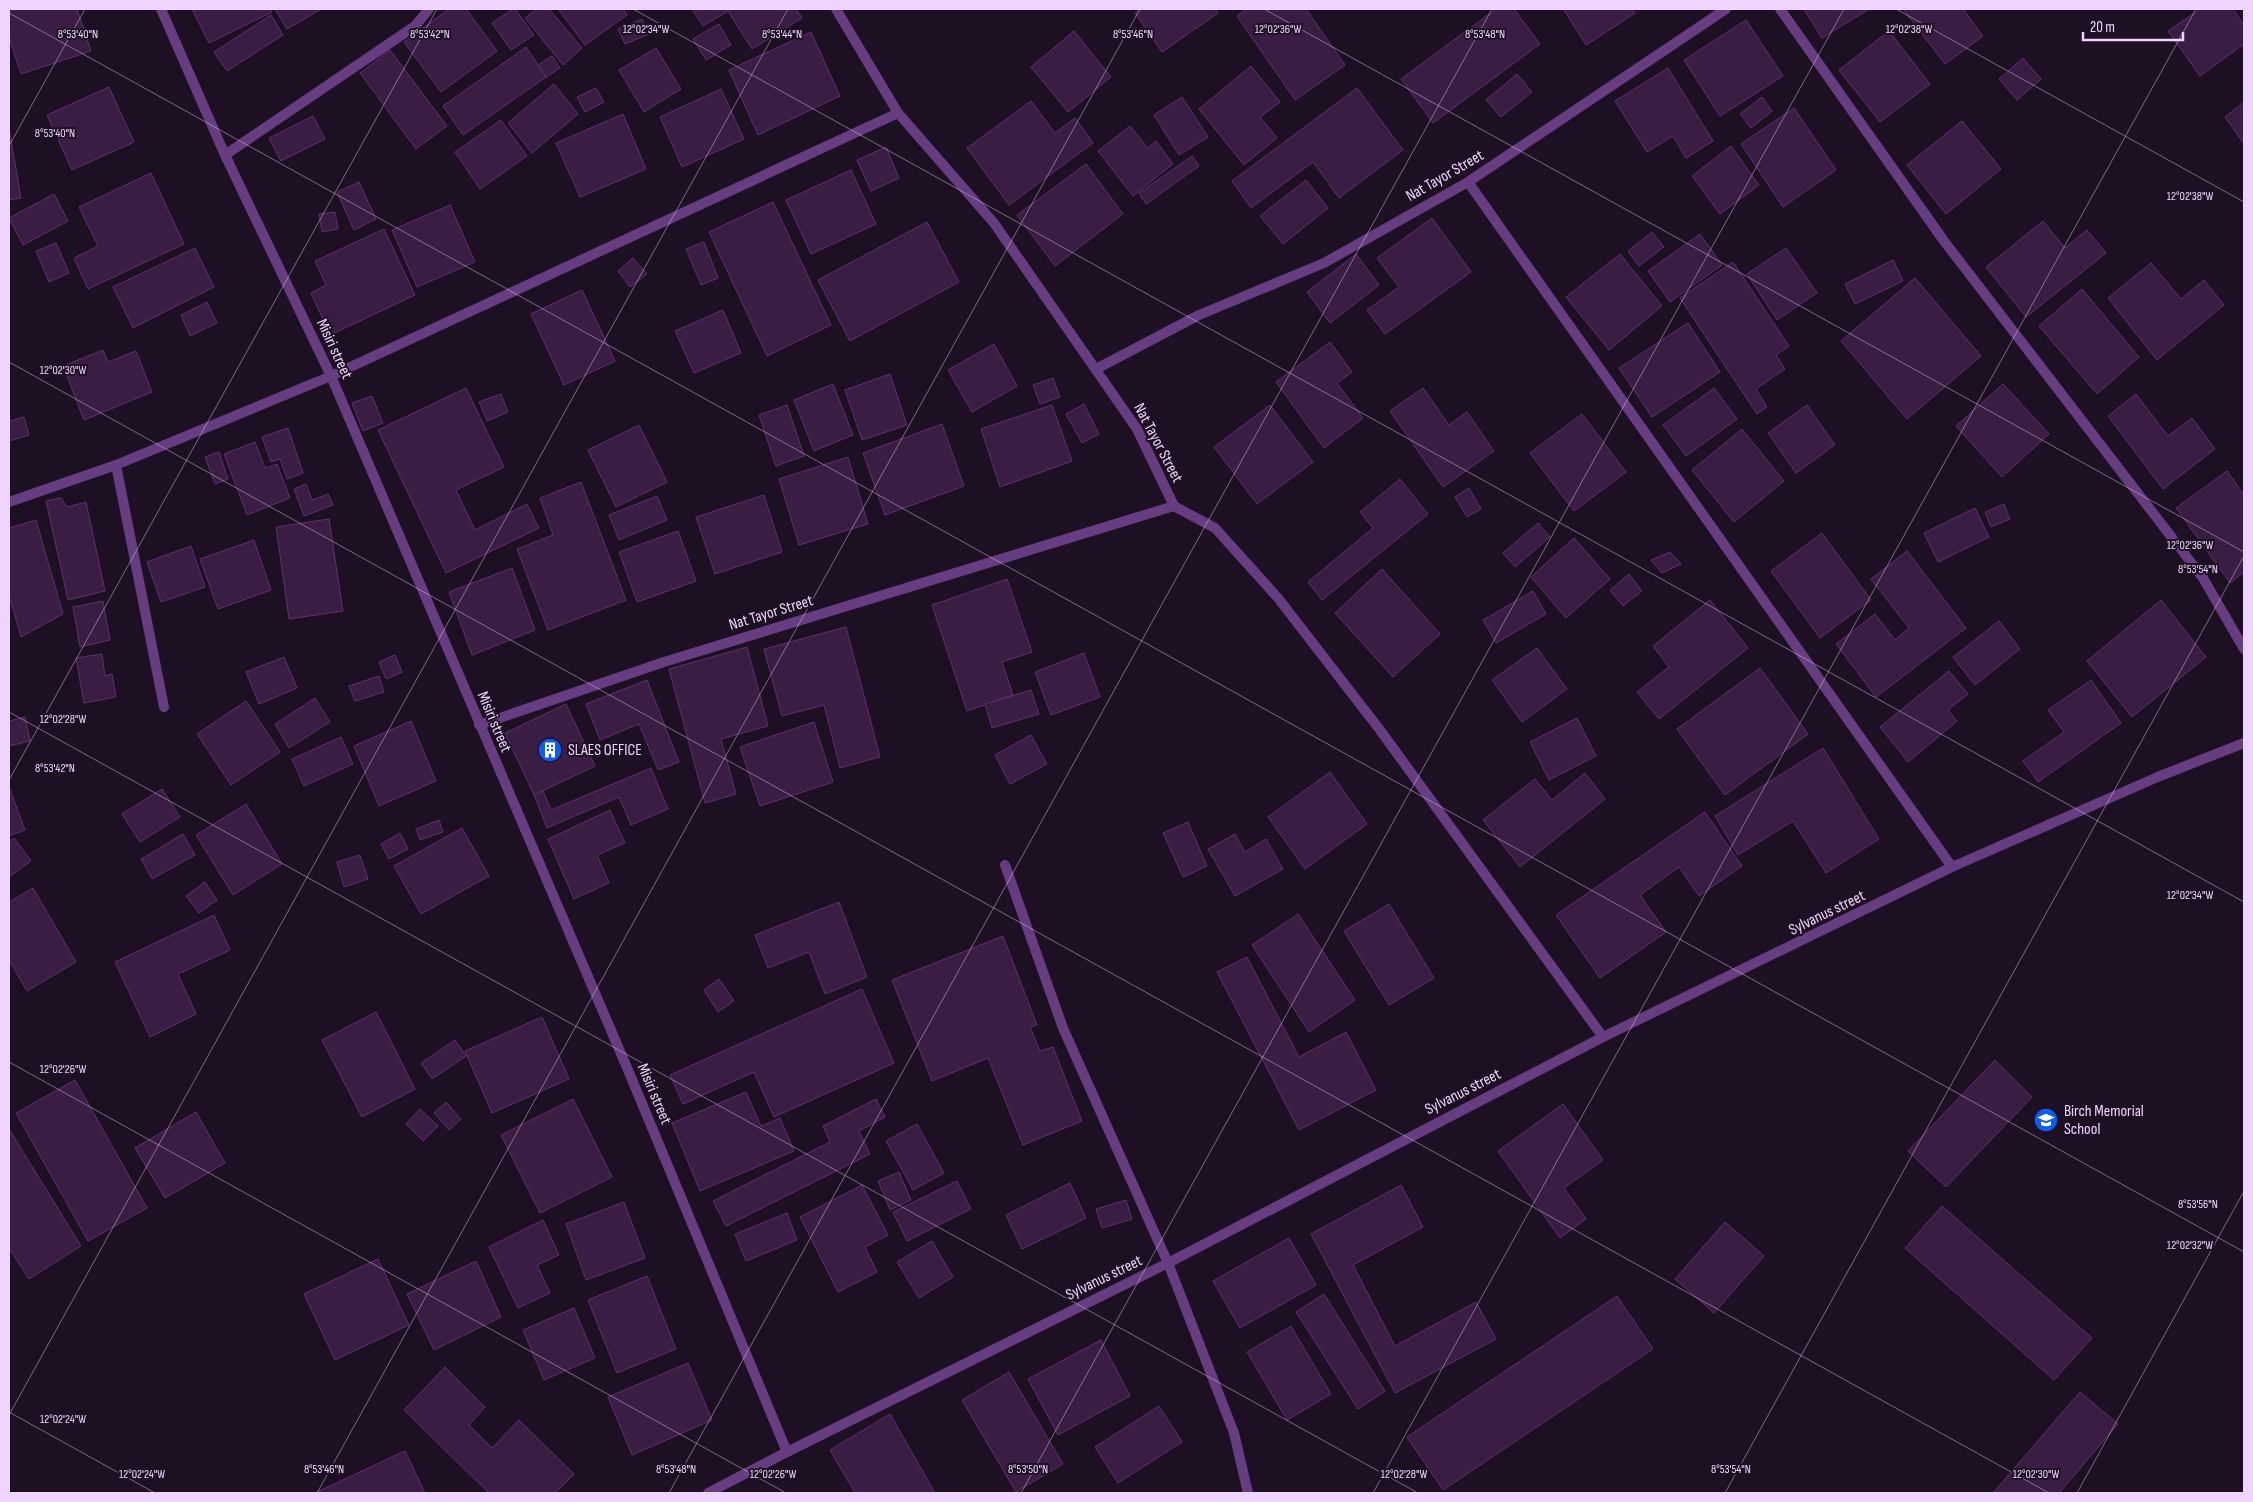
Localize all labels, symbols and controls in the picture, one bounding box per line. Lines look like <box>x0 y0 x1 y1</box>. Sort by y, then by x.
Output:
scale bar <box>2083 10 2183 42</box>
text: 20 m <box>2090 18 2115 37</box>
text: 12°02'34"W <box>623 22 669 37</box>
text: 12°02'36"W <box>1255 22 1301 37</box>
text: 12°02'38"W <box>1886 22 1932 37</box>
text: 8°53'40"N <box>58 27 98 42</box>
text: 8°53'42"N <box>410 27 450 42</box>
text: 8°53'44"N <box>762 27 802 42</box>
text: 8°53'46"N <box>1113 27 1153 42</box>
text: 8°53'48"N <box>1465 27 1505 42</box>
text: 8°53'40"N <box>35 126 75 141</box>
street label: Nat Tayor Street <box>1403 146 1487 206</box>
text: 12°02'38"W <box>2167 189 2213 204</box>
street label: Misiri street <box>312 316 356 382</box>
text: 12°02'30"W <box>40 363 87 378</box>
street label: Nat Tayor Street <box>1129 400 1187 486</box>
text: 12°02'36"W <box>2167 538 2213 553</box>
text: 8°53'54"N <box>2178 562 2218 577</box>
street label: Nat Tayor Street <box>727 591 815 635</box>
street label: Misiri street <box>473 689 515 755</box>
text: 12°02'28"W <box>40 712 86 727</box>
building icon: SLAES OFFICE <box>537 737 563 763</box>
place label: SLAES OFFICE <box>568 741 642 760</box>
text: 8°53'42"N <box>35 761 75 776</box>
street label: Sylvanus street <box>1786 886 1868 940</box>
text: 12°02'34"W <box>2167 888 2213 903</box>
street label: Misiri street <box>633 1061 675 1127</box>
text: 12°02'26"W <box>40 1062 86 1077</box>
street label: Sylvanus street <box>1422 1065 1504 1119</box>
place label: Birch Memorial School <box>2064 1102 2144 1139</box>
school or university icon: Birch Memorial School <box>2033 1107 2059 1133</box>
text: 8°53'56"N <box>2178 1197 2218 1212</box>
text: 12°02'32"W <box>2167 1238 2213 1253</box>
street label: Sylvanus street <box>1063 1251 1145 1305</box>
text: 12°02'24"W <box>40 1412 86 1427</box>
text: 8°53'46"N <box>304 1462 344 1477</box>
text: 8°53'48"N <box>656 1462 696 1477</box>
text: 8°53'50"N <box>1008 1462 1048 1477</box>
text: 8°53'54"N <box>1711 1462 1751 1477</box>
text: 12°02'24"W <box>119 1467 165 1482</box>
text: 12°02'26"W <box>750 1467 796 1482</box>
text: 12°02'28"W <box>1381 1467 1427 1482</box>
text: 12°02'30"W <box>2013 1467 2060 1482</box>

